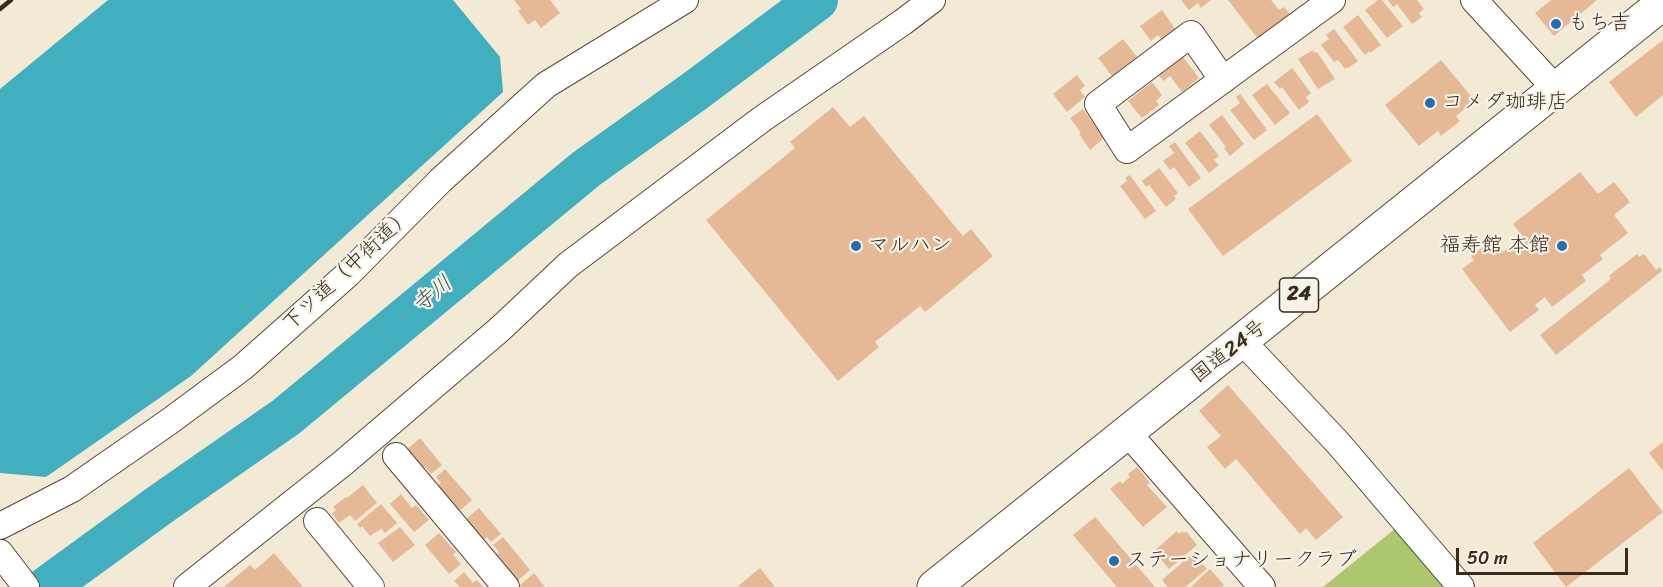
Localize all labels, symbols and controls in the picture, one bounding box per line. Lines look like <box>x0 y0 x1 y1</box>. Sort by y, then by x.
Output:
place label: もち吉 <box>1568 11 1631 37</box>
marker: もち吉 <box>1549 17 1563 31</box>
place label: コメダ珈琲店 <box>1442 90 1568 116</box>
marker: コメダ珈琲店 <box>1423 96 1437 110</box>
street label: 下ツ道（中街道） <box>278 203 418 337</box>
place label: マルハン <box>868 233 952 259</box>
place label: 福寿館 本館 <box>1440 233 1550 259</box>
marker: マルハン <box>849 239 863 253</box>
marker: 福寿館 本館 <box>1555 239 1569 253</box>
water label: 寺川 <box>408 271 458 319</box>
road number: 24 <box>1280 278 1318 312</box>
street label: 国道24号 <box>1186 315 1272 389</box>
scale bar <box>1459 536 1632 574</box>
text: 50 m <box>1467 542 1508 574</box>
place label: ステーショナリークラブ <box>1126 548 1357 574</box>
marker: ステーショナリークラブ <box>1107 554 1121 568</box>

